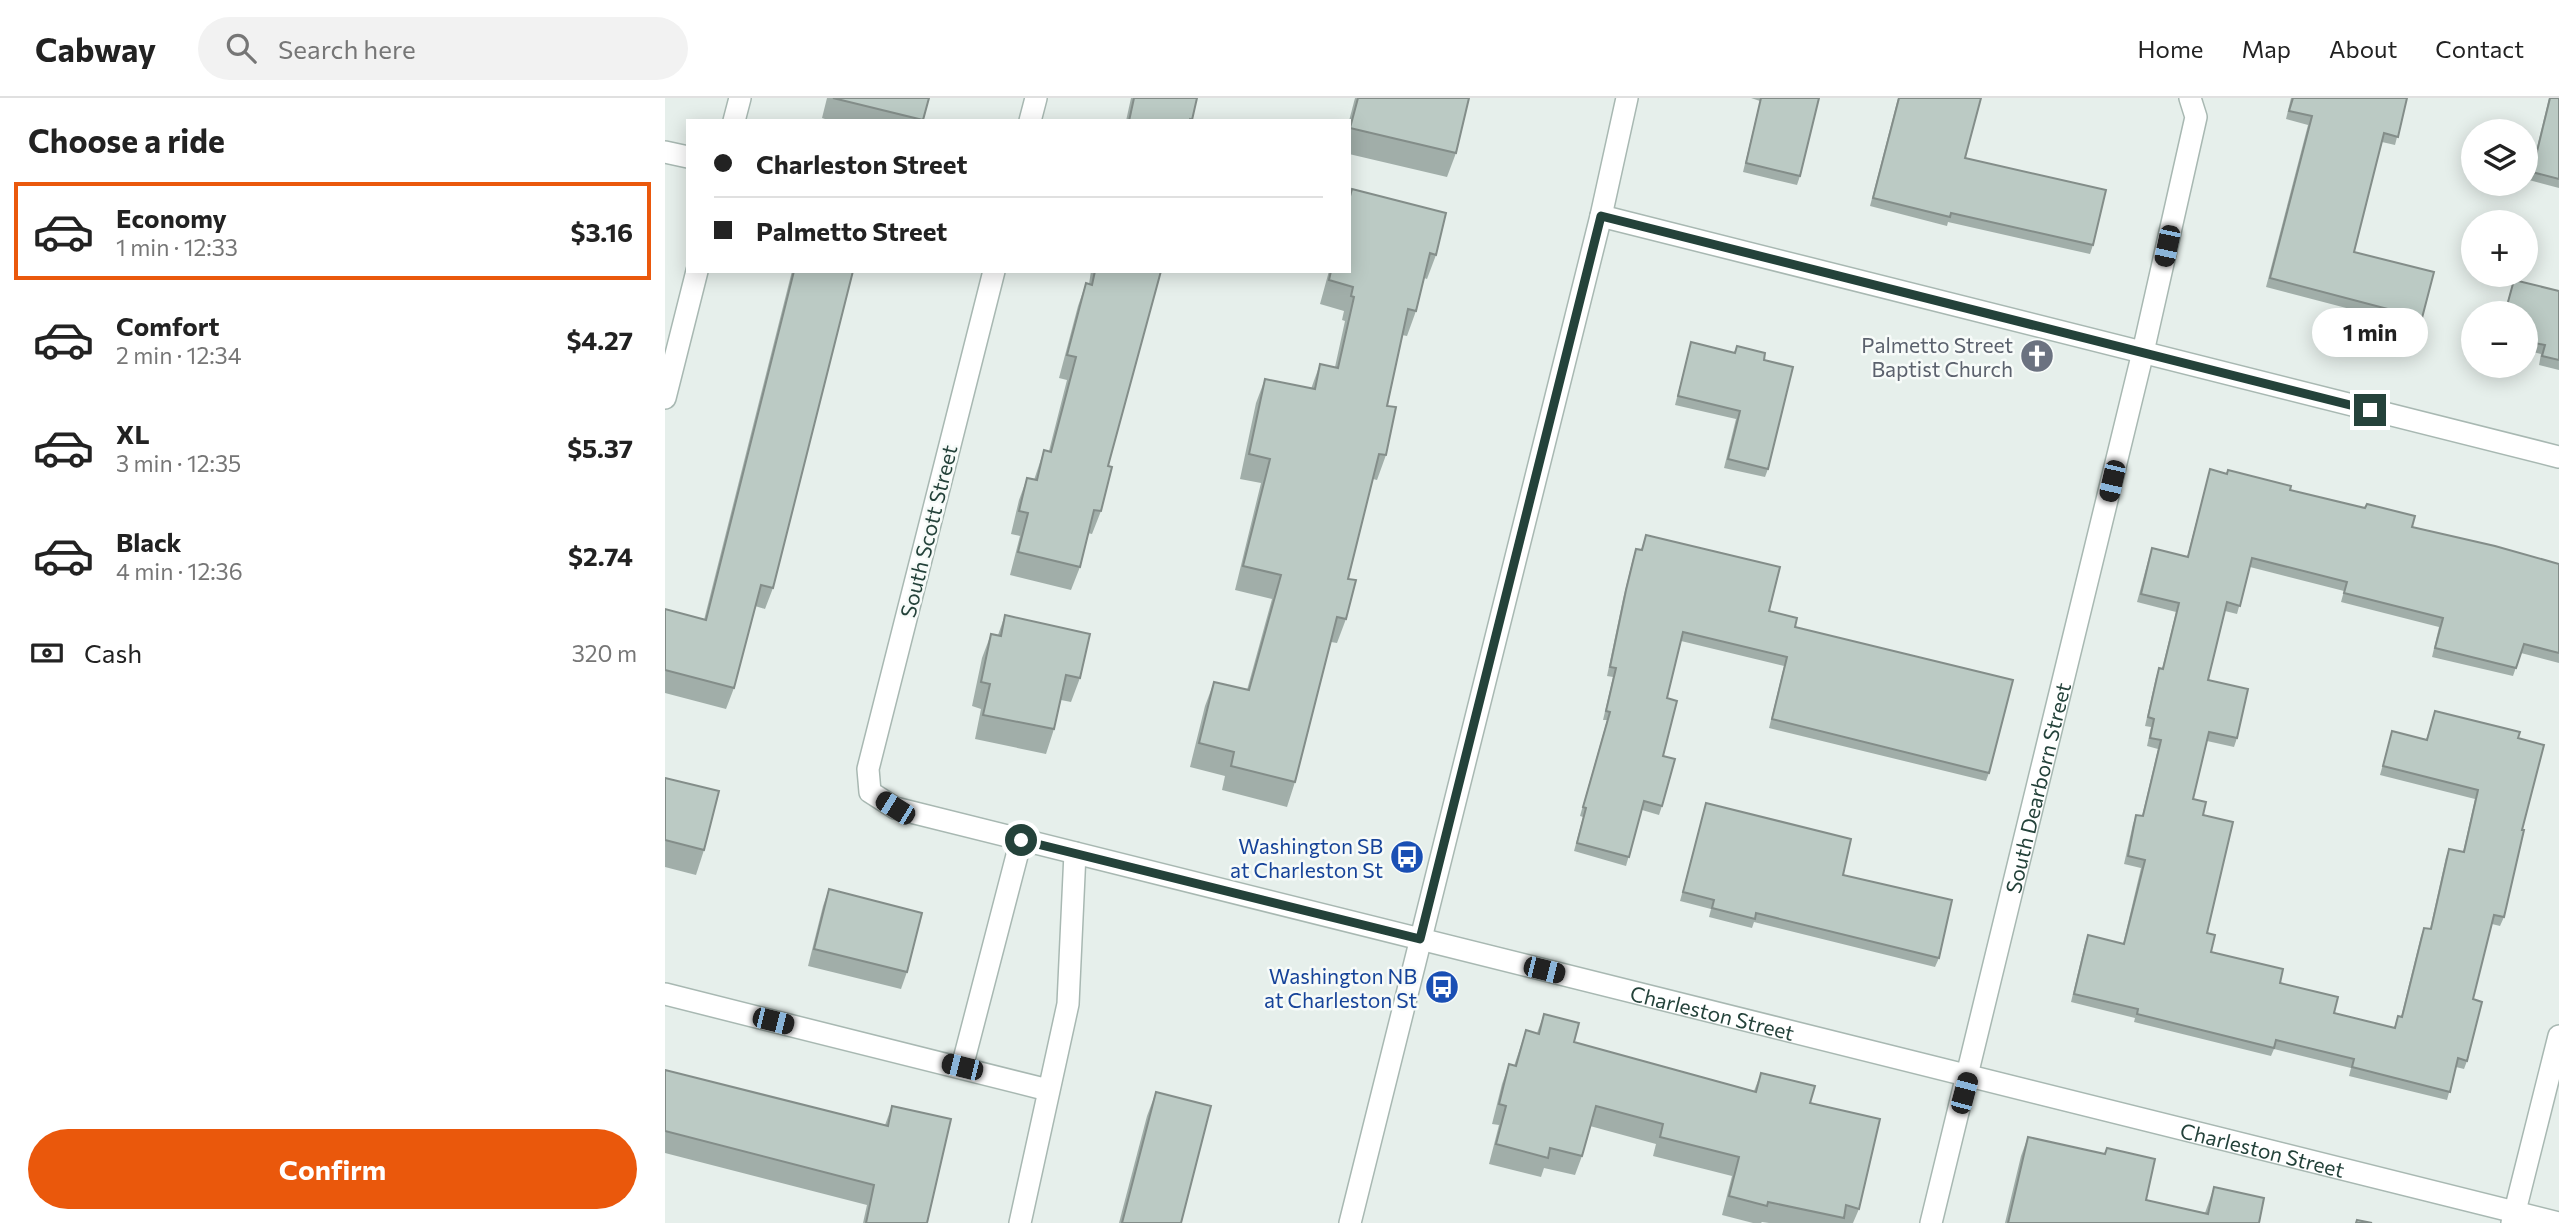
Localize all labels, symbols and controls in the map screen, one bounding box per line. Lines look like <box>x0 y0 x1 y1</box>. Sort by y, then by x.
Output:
search box <box>198 17 688 80</box>
text: Cabway <box>35 28 156 69</box>
icon: search <box>222 29 260 67</box>
text: Search here <box>278 33 416 64</box>
text: Home <box>2138 34 2204 63</box>
text: Map <box>2242 34 2291 63</box>
text: About <box>2329 34 2397 63</box>
text: Contact <box>2435 34 2524 63</box>
map controls <box>2461 119 2538 378</box>
button: layers <box>2461 119 2538 196</box>
text: Choose a ride <box>28 120 225 160</box>
text: Charleston Street <box>756 148 967 179</box>
icon: car <box>32 200 95 263</box>
text: Economy <box>116 202 227 233</box>
button: + <box>2461 210 2538 287</box>
text: Palmetto Street <box>756 215 947 246</box>
text: $3.16 <box>571 216 633 247</box>
car <box>2153 223 2182 269</box>
text: 1 min · 12:33 <box>116 233 238 261</box>
button: − <box>2461 301 2538 378</box>
icon: car <box>32 308 95 371</box>
callout: 1 min <box>2312 308 2428 358</box>
text: Comfort <box>116 310 219 341</box>
text: 1 min <box>2343 318 2397 346</box>
text: $4.27 <box>566 324 633 355</box>
place label: Palmetto Street Baptist Church <box>1861 332 2013 381</box>
church icon: Palmetto Street Baptist Church <box>2018 337 2056 375</box>
text: 2 min · 12:34 <box>116 341 242 369</box>
route end <box>2354 394 2386 426</box>
icon: car <box>32 416 95 479</box>
text: XL <box>116 418 150 449</box>
text: $5.37 <box>567 432 633 463</box>
street label: South Scott Street <box>894 442 962 620</box>
text: 3 min · 12:35 <box>116 449 241 477</box>
car <box>2098 458 2127 504</box>
icon: car <box>32 524 95 587</box>
text: Black <box>116 526 182 557</box>
text: $2.74 <box>568 540 633 571</box>
text: 4 min · 12:36 <box>116 557 243 585</box>
icon: cash <box>28 634 66 672</box>
text: Cash <box>84 637 142 668</box>
text: 320 m <box>572 639 637 667</box>
street label: South Dearborn Street <box>1999 680 2075 896</box>
car <box>872 788 919 828</box>
route start <box>1005 824 1037 856</box>
place label: Washington SB at Charleston St <box>1230 833 1383 882</box>
bus stop icon: Washington SB at Charleston St <box>1388 838 1426 876</box>
car <box>1522 955 1567 985</box>
place label: Washington NB at Charleston St <box>1264 963 1417 1012</box>
bus stop icon: Washington NB at Charleston St <box>1423 968 1461 1006</box>
street label: Charleston Street <box>1628 979 1797 1044</box>
car <box>751 1006 796 1036</box>
car <box>940 1052 985 1082</box>
car <box>1949 1070 1980 1116</box>
street label: Charleston Street <box>2178 1117 2347 1182</box>
button: Confirm <box>28 1129 637 1209</box>

